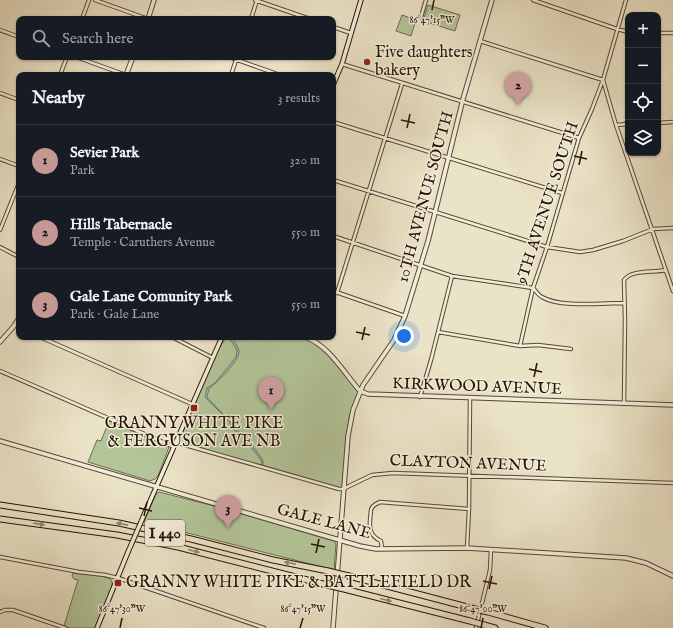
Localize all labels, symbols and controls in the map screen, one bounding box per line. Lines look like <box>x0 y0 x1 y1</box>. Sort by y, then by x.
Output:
map controls <box>625 12 661 156</box>
button: + <box>625 12 661 48</box>
text: 86°47'15"W <box>409 14 455 27</box>
search box <box>16 16 336 60</box>
icon: search <box>30 27 52 49</box>
text: Search here <box>62 29 133 48</box>
place label: Five daughters bakery <box>375 43 473 81</box>
button: − <box>625 48 661 84</box>
marker: Five daughters bakery <box>362 57 372 67</box>
pin: 2 <box>505 72 531 105</box>
button: locate <box>625 84 661 120</box>
text: Nearby <box>32 88 85 109</box>
text: 3 results <box>278 90 320 107</box>
street label: 10TH AVENUE SOUTH <box>393 109 459 285</box>
street label: 9TH AVENUE SOUTH <box>512 119 584 288</box>
button: layers <box>625 120 661 156</box>
text: Sevier Park <box>70 143 139 162</box>
text: 1 <box>43 152 47 169</box>
text: 320 m <box>290 152 320 169</box>
text: Park <box>70 162 95 179</box>
text: Hills Tabernacle <box>70 215 172 234</box>
text: 2 <box>42 224 48 241</box>
text: 550 m <box>291 224 320 241</box>
text: Temple · Caruthers Avenue <box>70 234 215 251</box>
text: Gale Lane Comunity Park <box>70 287 232 306</box>
text: 3 <box>43 296 47 313</box>
text: 550 m <box>291 296 320 313</box>
text: Park · Gale Lane <box>70 306 159 323</box>
your location <box>394 326 414 346</box>
street label: KIRKWOOD AVENUE <box>392 374 562 400</box>
pin: 1 <box>258 377 284 410</box>
marker: GRANNY WHITE PIKE & FERGUSON AVE NB <box>189 403 199 413</box>
place label: GRANNY WHITE PIKE & FERGUSON AVE NB <box>105 414 283 452</box>
street label: CLAYTON AVENUE <box>389 451 547 477</box>
pin: 3 <box>215 495 241 528</box>
street label: GALE LANE <box>275 500 373 544</box>
road number: I 440 <box>145 520 185 546</box>
one-way arrow <box>33 521 45 527</box>
one-way arrow <box>116 521 128 527</box>
one-way arrow <box>188 549 200 555</box>
one-way arrow <box>284 560 296 566</box>
place label: GRANNY WHITE PIKE & BATTLEFIELD DR <box>126 573 472 593</box>
marker: GRANNY WHITE PIKE & BATTLEFIELD DR <box>113 578 123 588</box>
one-way arrow <box>380 597 392 603</box>
text: 86°47'30"W <box>99 603 146 616</box>
text: 86°47'15"W <box>280 603 326 616</box>
text: 86°47'00"W <box>459 603 507 616</box>

